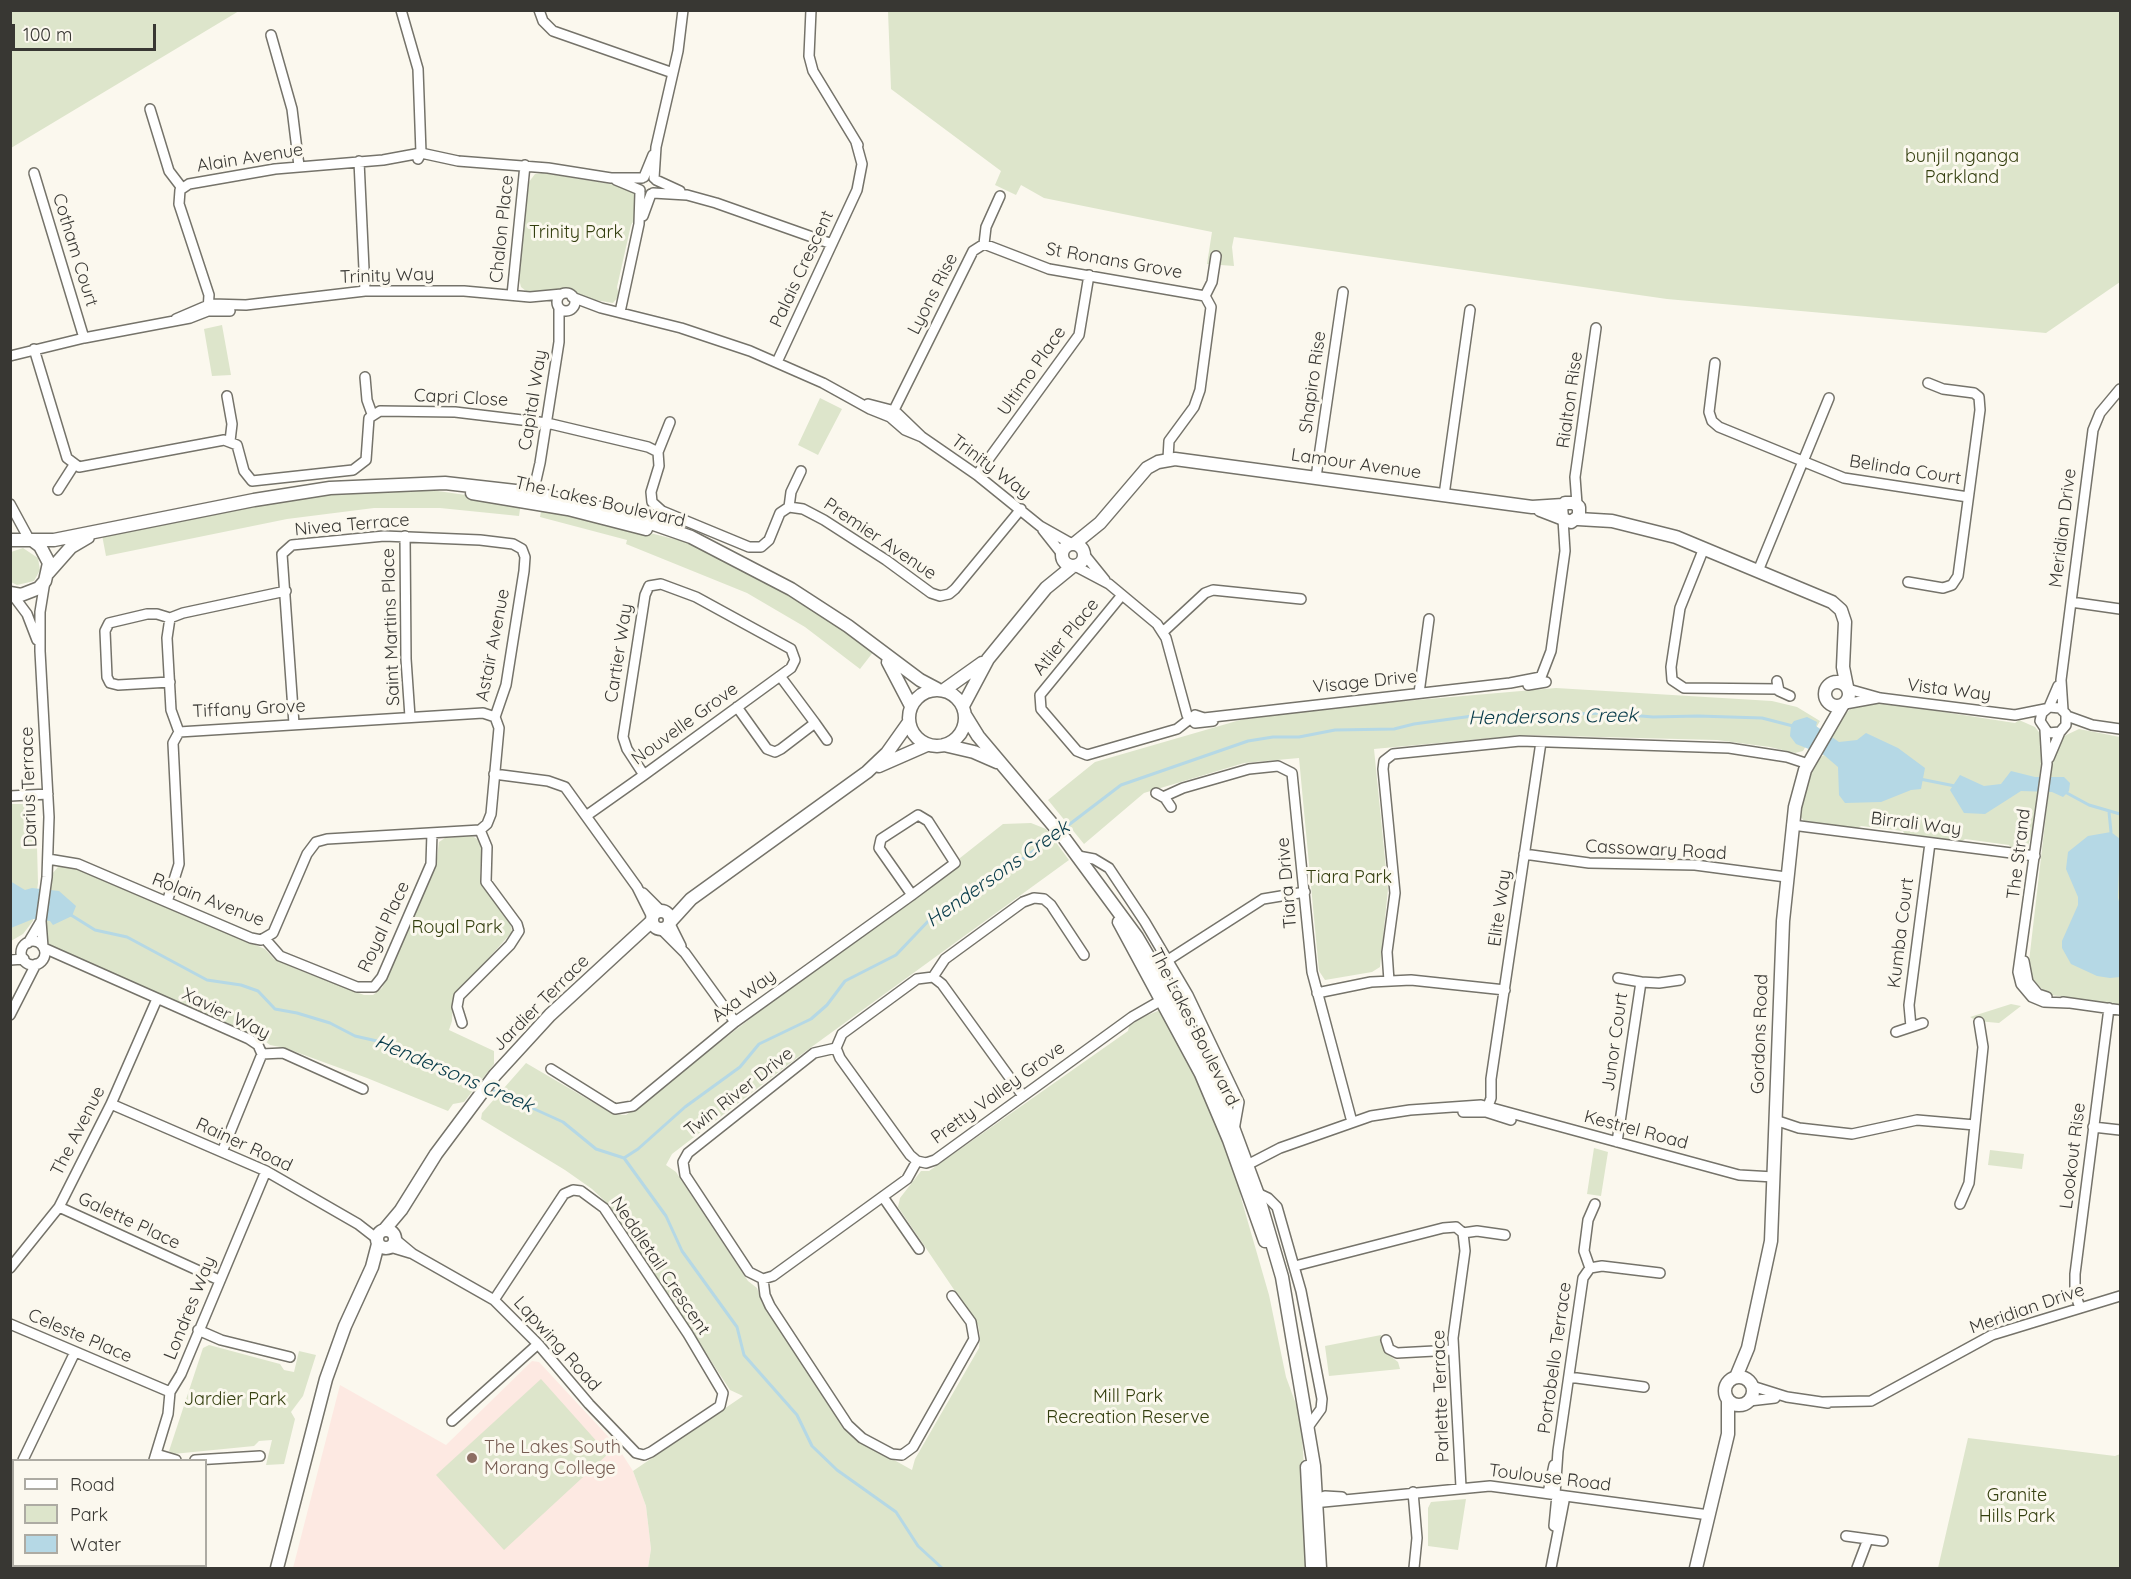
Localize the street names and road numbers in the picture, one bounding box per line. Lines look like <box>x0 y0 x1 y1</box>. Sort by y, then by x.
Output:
street label: Alain Avenue <box>195 139 305 177</box>
street label: Chalon Place <box>486 174 518 284</box>
street label: Cotham Court <box>48 191 102 309</box>
street label: Palais Crescent <box>765 207 839 331</box>
street label: St Ronans Grove <box>1044 238 1184 284</box>
street label: Lyons Rise <box>903 250 963 338</box>
street label: Trinity Way <box>339 264 435 288</box>
street label: Ultimo Place <box>993 322 1071 420</box>
street label: Shapiro Rise <box>1295 330 1331 434</box>
street label: Capital Way <box>514 348 552 452</box>
street label: Rialton Rise <box>1553 350 1587 450</box>
street label: Capri Close <box>413 385 509 411</box>
street label: Trinity Way <box>947 430 1035 504</box>
street label: Lamour Avenue <box>1289 444 1423 484</box>
street label: Belinda Court <box>1848 451 1962 489</box>
street label: Meridian Drive <box>2045 467 2081 589</box>
street label: The Lakes Boulevard <box>513 472 687 532</box>
street label: Premier Avenue <box>820 493 940 585</box>
street label: Nivea Terrace <box>294 509 410 541</box>
street label: Saint Martins Place <box>377 548 405 706</box>
street label: Astair Avenue <box>471 587 515 703</box>
street label: Atlier Place <box>1028 594 1104 680</box>
street label: Cartier Way <box>601 602 637 704</box>
street label: Visage Drive <box>1312 666 1418 698</box>
street label: Vista Way <box>1906 674 1992 706</box>
street label: Nouvelle Grove <box>628 678 742 770</box>
street label: Tiffany Grove <box>192 695 306 723</box>
street label: Darius Terrace <box>16 726 42 848</box>
street label: The Strand <box>2003 807 2035 901</box>
street label: Birrali Way <box>1869 808 1963 840</box>
street label: Tiara Drive <box>1272 836 1302 930</box>
street label: Cassowary Road <box>1585 836 1727 864</box>
street label: Elite Way <box>1484 868 1516 948</box>
street label: Rolain Avenue <box>149 869 267 931</box>
street label: Kumba Court <box>1884 876 1918 990</box>
street label: Royal Place <box>353 878 415 976</box>
street label: The Lakes Boulevard <box>1145 945 1243 1109</box>
street label: Jardier Terrace <box>488 950 594 1056</box>
street label: Axa Way <box>708 965 780 1027</box>
street label: Gordons Road <box>1747 974 1773 1094</box>
street label: Xavier Way <box>178 983 274 1045</box>
street label: Junor Court <box>1597 991 1633 1093</box>
street label: Pretty Valley Grove <box>927 1037 1069 1149</box>
street label: Twin River Drive <box>680 1043 798 1141</box>
street label: The Avenue <box>46 1083 110 1179</box>
street label: Lookout Rise <box>2056 1101 2090 1211</box>
street label: Kestrel Road <box>1582 1106 1690 1154</box>
street label: Rainer Road <box>192 1113 296 1177</box>
street label: Galette Place <box>74 1188 184 1254</box>
street label: Neddletail Crescent <box>606 1193 714 1339</box>
street label: Londres Way <box>159 1253 221 1363</box>
street label: Meridian Drive <box>1967 1279 2087 1339</box>
street label: Portobello Terrace <box>1534 1281 1576 1435</box>
street label: Lapwing Road <box>509 1292 605 1396</box>
street label: Celeste Place <box>25 1304 135 1368</box>
street label: Parlette Terrace <box>1428 1329 1454 1463</box>
street label: Toulouse Road <box>1488 1460 1612 1496</box>

